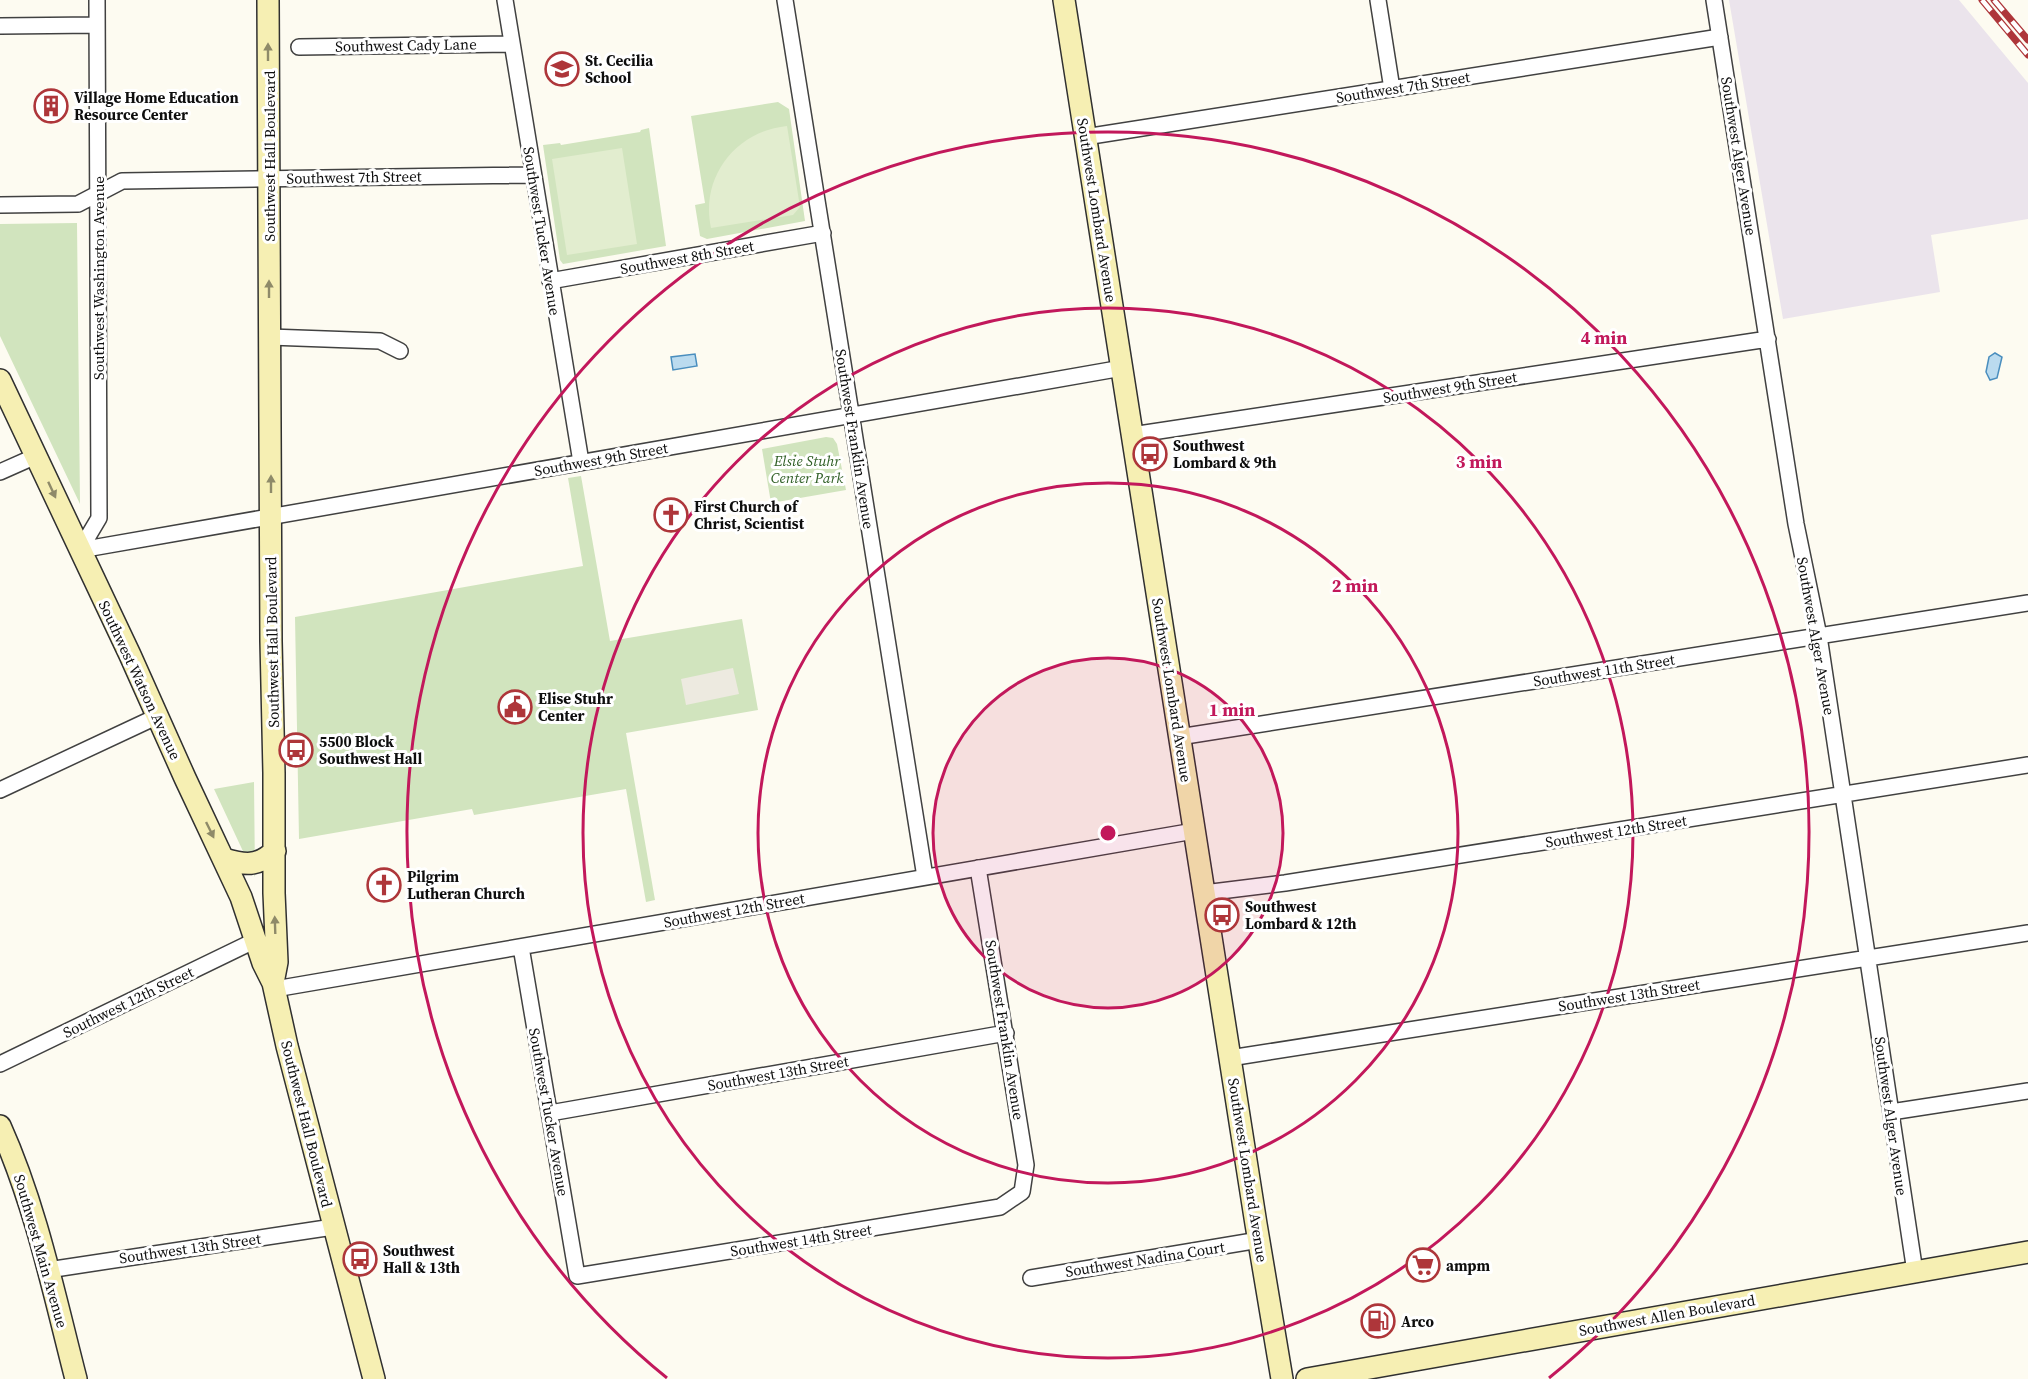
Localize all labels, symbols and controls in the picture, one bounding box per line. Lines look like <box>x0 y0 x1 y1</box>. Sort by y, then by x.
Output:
street label: Southwest Cady Lane <box>335 33 477 57</box>
one-way arrow <box>263 42 273 61</box>
place label: St. Cecilia School <box>585 50 654 88</box>
school or university icon: St. Cecilia School <box>544 51 580 87</box>
street label: Southwest 7th Street <box>1335 66 1472 108</box>
street label: Southwest Hall Boulevard <box>259 70 280 242</box>
street label: Southwest Alger Avenue <box>1716 75 1762 237</box>
place label: Village Home Education Resource Center <box>74 87 239 125</box>
building icon: Village Home Education Resource Center <box>33 88 69 124</box>
street label: Southwest Lombard Avenue <box>1072 117 1122 304</box>
street label: Southwest Tucker Avenue <box>518 145 566 317</box>
street label: Southwest 7th Street <box>286 165 422 189</box>
street label: Southwest Washington Avenue <box>88 176 109 380</box>
street label: Southwest 8th Street <box>619 235 756 279</box>
one-way arrow <box>264 279 274 298</box>
text: 4 min <box>1581 325 1627 350</box>
street label: Southwest Franklin Avenue <box>830 348 880 531</box>
street label: Southwest 9th Street <box>1382 366 1519 408</box>
place label: Southwest Lombard & 9th <box>1173 435 1276 473</box>
bus stop icon: Southwest Lombard & 9th <box>1132 436 1168 472</box>
street label: Southwest 9th Street <box>533 437 670 481</box>
text: 3 min <box>1456 449 1502 474</box>
park label: Elsie Stuhr Center Park <box>771 450 844 488</box>
one-way arrow <box>266 474 276 493</box>
one-way arrow <box>47 482 56 499</box>
place label: First Church of Christ, Scientist <box>694 496 805 534</box>
church icon: First Church of Christ, Scientist <box>653 497 689 533</box>
street label: Southwest Alger Avenue <box>1792 555 1840 717</box>
street label: Southwest Hall Boulevard <box>260 556 284 728</box>
text: 2 min <box>1332 573 1378 598</box>
street label: Southwest Watson Avenue <box>94 597 186 763</box>
street label: Southwest Lombard Avenue <box>1147 597 1197 784</box>
street label: Southwest 11th Street <box>1532 648 1676 692</box>
place label: Elise Stuhr Center <box>538 688 613 726</box>
public building icon: Elise Stuhr Center <box>497 689 533 725</box>
text: 1 min <box>1209 697 1255 722</box>
place label: 5500 Block Southwest Hall <box>319 731 422 769</box>
bus stop icon: 5500 Block Southwest Hall <box>278 732 314 768</box>
street label: Southwest 12th Street <box>1544 809 1688 853</box>
one-way arrow <box>206 822 215 839</box>
centre of rings <box>1098 823 1118 843</box>
place label: Pilgrim Lutheran Church <box>407 866 525 904</box>
church icon: Pilgrim Lutheran Church <box>366 867 402 903</box>
street label: Southwest 12th Street <box>662 887 806 933</box>
place label: Southwest Lombard & 12th <box>1245 896 1357 934</box>
bus stop icon: Southwest Lombard & 12th <box>1204 897 1240 933</box>
one-way arrow <box>270 915 279 934</box>
street label: Southwest Franklin Avenue <box>980 939 1030 1122</box>
street label: Southwest 12th Street <box>59 961 197 1043</box>
street label: Southwest 13th Street <box>1557 973 1701 1017</box>
street label: Southwest Tucker Avenue <box>524 1026 574 1198</box>
street label: Southwest Alger Avenue <box>1869 1035 1913 1197</box>
street label: Southwest Hall Boulevard <box>276 1038 338 1210</box>
street label: Southwest 13th Street <box>706 1050 850 1096</box>
street label: Southwest Lombard Avenue <box>1223 1077 1273 1264</box>
street label: Southwest Main Avenue <box>9 1172 73 1331</box>
street label: Southwest 14th Street <box>729 1218 873 1262</box>
street label: Southwest 13th Street <box>118 1228 262 1268</box>
street label: Southwest Nadina Court <box>1064 1236 1226 1282</box>
place label: Southwest Hall & 13th <box>383 1240 460 1278</box>
bus stop icon: Southwest Hall & 13th <box>342 1241 378 1277</box>
supermarket icon: ampm <box>1405 1247 1441 1283</box>
place label: ampm <box>1446 1255 1490 1276</box>
street label: Southwest Allen Boulevard <box>1577 1289 1757 1341</box>
fuel station icon: Arco <box>1360 1303 1396 1339</box>
place label: Arco <box>1401 1311 1434 1332</box>

